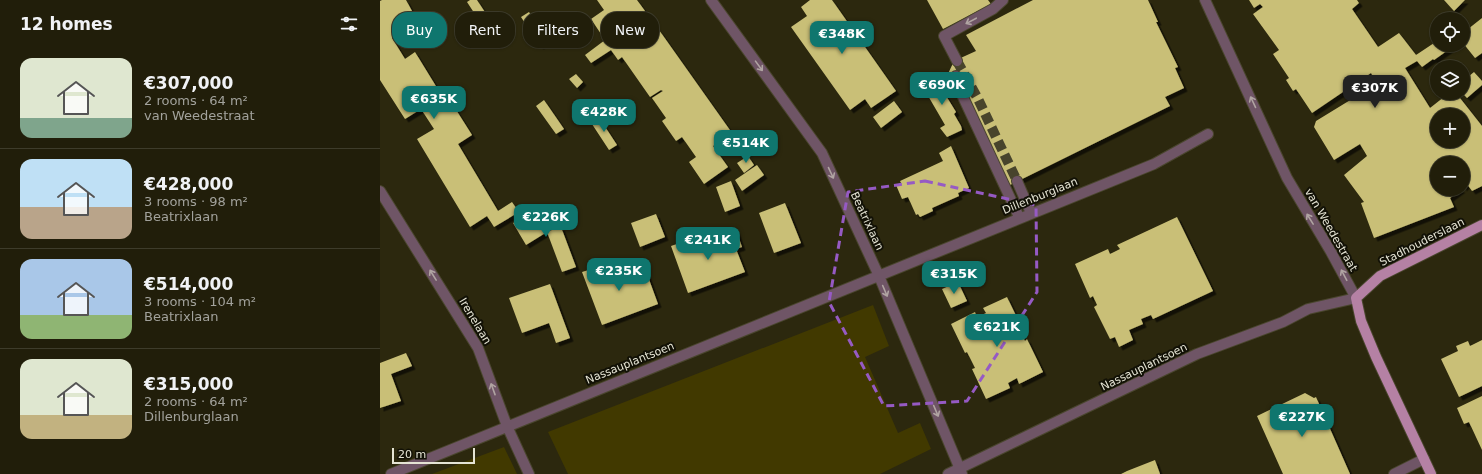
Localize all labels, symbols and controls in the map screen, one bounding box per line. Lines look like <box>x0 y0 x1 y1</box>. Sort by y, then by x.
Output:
chip: Buy <box>392 12 447 48</box>
chip: Rent <box>455 12 515 48</box>
chip: Filters <box>523 12 593 48</box>
chip: New <box>601 12 659 48</box>
map controls <box>1430 12 1470 196</box>
button: locate <box>1430 12 1470 52</box>
icon: filters <box>338 13 360 35</box>
text: 12 homes <box>20 14 113 34</box>
one-way arrow <box>965 18 977 26</box>
pin: €348K <box>814 21 870 55</box>
text: €348K <box>819 26 865 41</box>
one-way arrow <box>755 60 763 71</box>
button: layers <box>1430 60 1470 100</box>
pin: €690K <box>914 72 970 106</box>
text: €307,000 <box>144 73 233 93</box>
icon: home <box>52 74 100 122</box>
pin: €307K <box>1347 75 1403 109</box>
text: €690K <box>919 77 965 92</box>
text: €307K <box>1352 80 1398 95</box>
pin: €635K <box>406 86 462 120</box>
text: €635K <box>411 91 457 106</box>
text: 2 rooms · 64 m² <box>144 93 248 108</box>
one-way arrow <box>1249 97 1256 109</box>
pin: €428K <box>576 99 632 133</box>
text: €428K <box>581 104 627 119</box>
text: van Weedestraat <box>144 108 255 123</box>
button: + <box>1430 108 1470 148</box>
pin: €514K <box>718 130 774 164</box>
text: €514K <box>723 135 769 150</box>
button: − <box>1430 156 1470 196</box>
one-way arrow <box>828 167 835 179</box>
text: €428,000 <box>144 174 233 194</box>
icon: home <box>52 175 100 223</box>
street label: Dillenburglaan <box>1000 175 1080 217</box>
street label: van Weedestraat <box>1302 186 1360 274</box>
street label: Beatrixlaan <box>848 190 886 252</box>
text: 3 rooms · 98 m² <box>144 194 248 209</box>
pin: €226K <box>518 204 574 238</box>
text: Beatrixlaan <box>144 209 218 224</box>
text: €226K <box>523 209 569 224</box>
one-way arrow <box>1306 213 1314 225</box>
street label: Stadhouderslaan <box>1378 215 1466 269</box>
pin: €241K <box>680 227 736 261</box>
text: €241K <box>685 232 731 247</box>
pin: €235K <box>591 258 647 292</box>
pin: €315K <box>926 261 982 295</box>
text: €235K <box>596 263 642 278</box>
text: €315K <box>931 266 977 281</box>
one-way arrow <box>428 269 436 281</box>
one-way arrow <box>1339 269 1347 281</box>
text: €514,000 <box>144 274 233 294</box>
icon: home <box>52 275 100 323</box>
one-way arrow <box>882 285 890 297</box>
text: 3 rooms · 104 m² <box>144 294 256 309</box>
street label: Irenelaan <box>456 296 494 346</box>
text: Beatrixlaan <box>144 309 218 324</box>
pin: €621K <box>969 314 1025 348</box>
text: €621K <box>974 319 1020 334</box>
street label: Nassauplantsoen <box>584 339 676 387</box>
street label: Nassauplantsoen <box>1099 340 1189 394</box>
text: €315,000 <box>144 374 233 394</box>
icon: home <box>52 375 100 423</box>
one-way arrow <box>489 384 497 396</box>
text: 2 rooms · 64 m² <box>144 394 248 409</box>
pin: €227K <box>1274 404 1330 438</box>
one-way arrow <box>933 405 940 417</box>
text: Dillenburglaan <box>144 409 239 424</box>
text: €227K <box>1279 409 1325 424</box>
scale bar <box>392 446 475 465</box>
text: 20 m <box>398 448 426 461</box>

